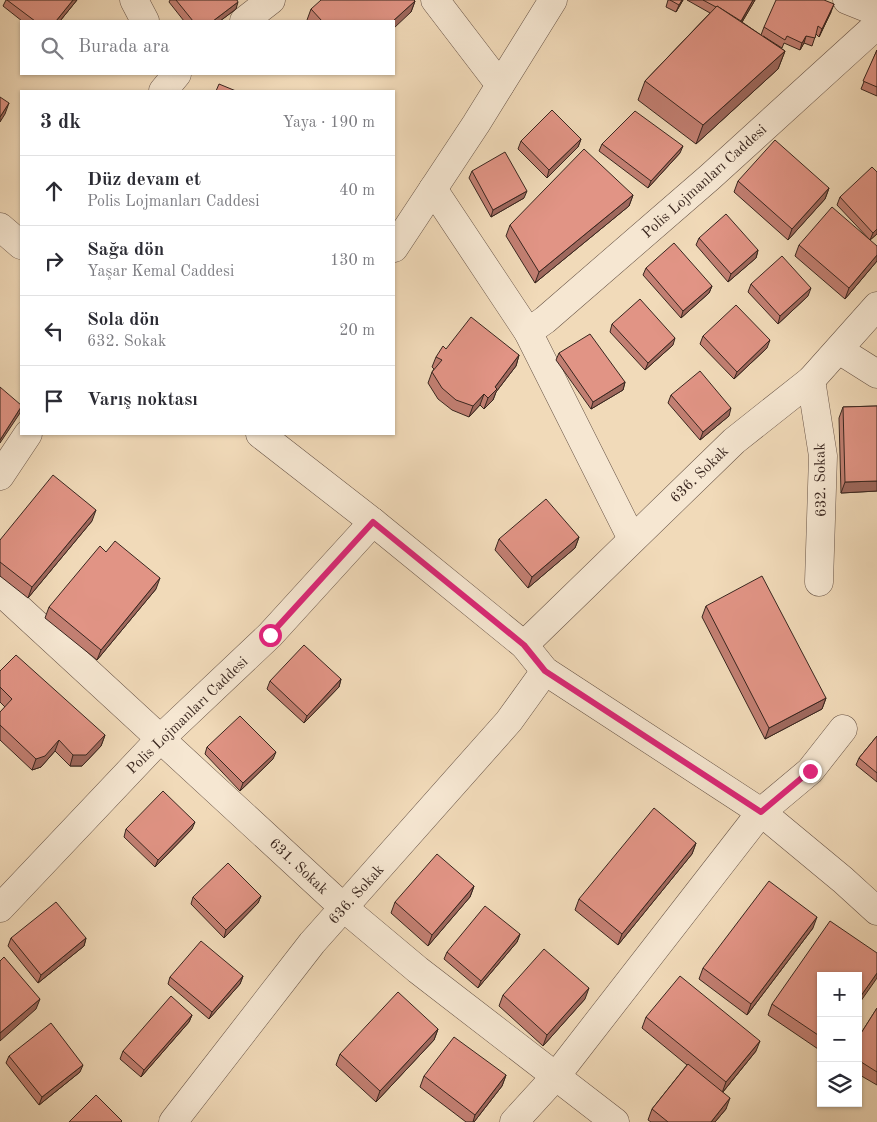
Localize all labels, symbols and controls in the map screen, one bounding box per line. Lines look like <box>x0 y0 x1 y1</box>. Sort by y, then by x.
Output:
search box <box>20 20 395 75</box>
icon: search <box>38 34 66 62</box>
text: Burada ara <box>78 38 170 57</box>
text: 3 dk <box>40 112 81 133</box>
text: Yaya · 190 m <box>282 115 375 131</box>
street label: Polis Lojmanları Caddesi <box>640 122 770 242</box>
text: Düz devam et <box>87 171 201 190</box>
icon: ahead <box>40 177 68 205</box>
text: 40 m <box>339 183 375 199</box>
text: Polis Lojmanları Caddesi <box>87 194 260 210</box>
text: Sağa dön <box>87 241 164 260</box>
icon: right <box>40 247 68 275</box>
text: 130 m <box>330 253 375 269</box>
text: Yaşar Kemal Caddesi <box>87 264 234 280</box>
text: Sola dön <box>87 311 160 330</box>
icon: left <box>40 317 68 345</box>
text: 20 m <box>339 323 375 339</box>
text: 632. Sokak <box>87 334 166 350</box>
icon: arrive <box>40 387 68 415</box>
text: Varış noktası <box>87 391 198 410</box>
street label: 632. Sokak <box>813 443 830 517</box>
street label: 636. Sokak <box>668 444 732 506</box>
route start <box>259 624 282 647</box>
street label: Polis Lojmanları Caddesi <box>125 654 251 778</box>
route end <box>799 760 822 783</box>
street label: 631. Sokak <box>266 836 330 898</box>
street label: 636. Sokak <box>327 862 388 928</box>
map controls <box>817 972 862 1107</box>
button: + <box>817 972 862 1017</box>
button: − <box>817 1017 862 1062</box>
button: layers <box>817 1062 862 1107</box>

